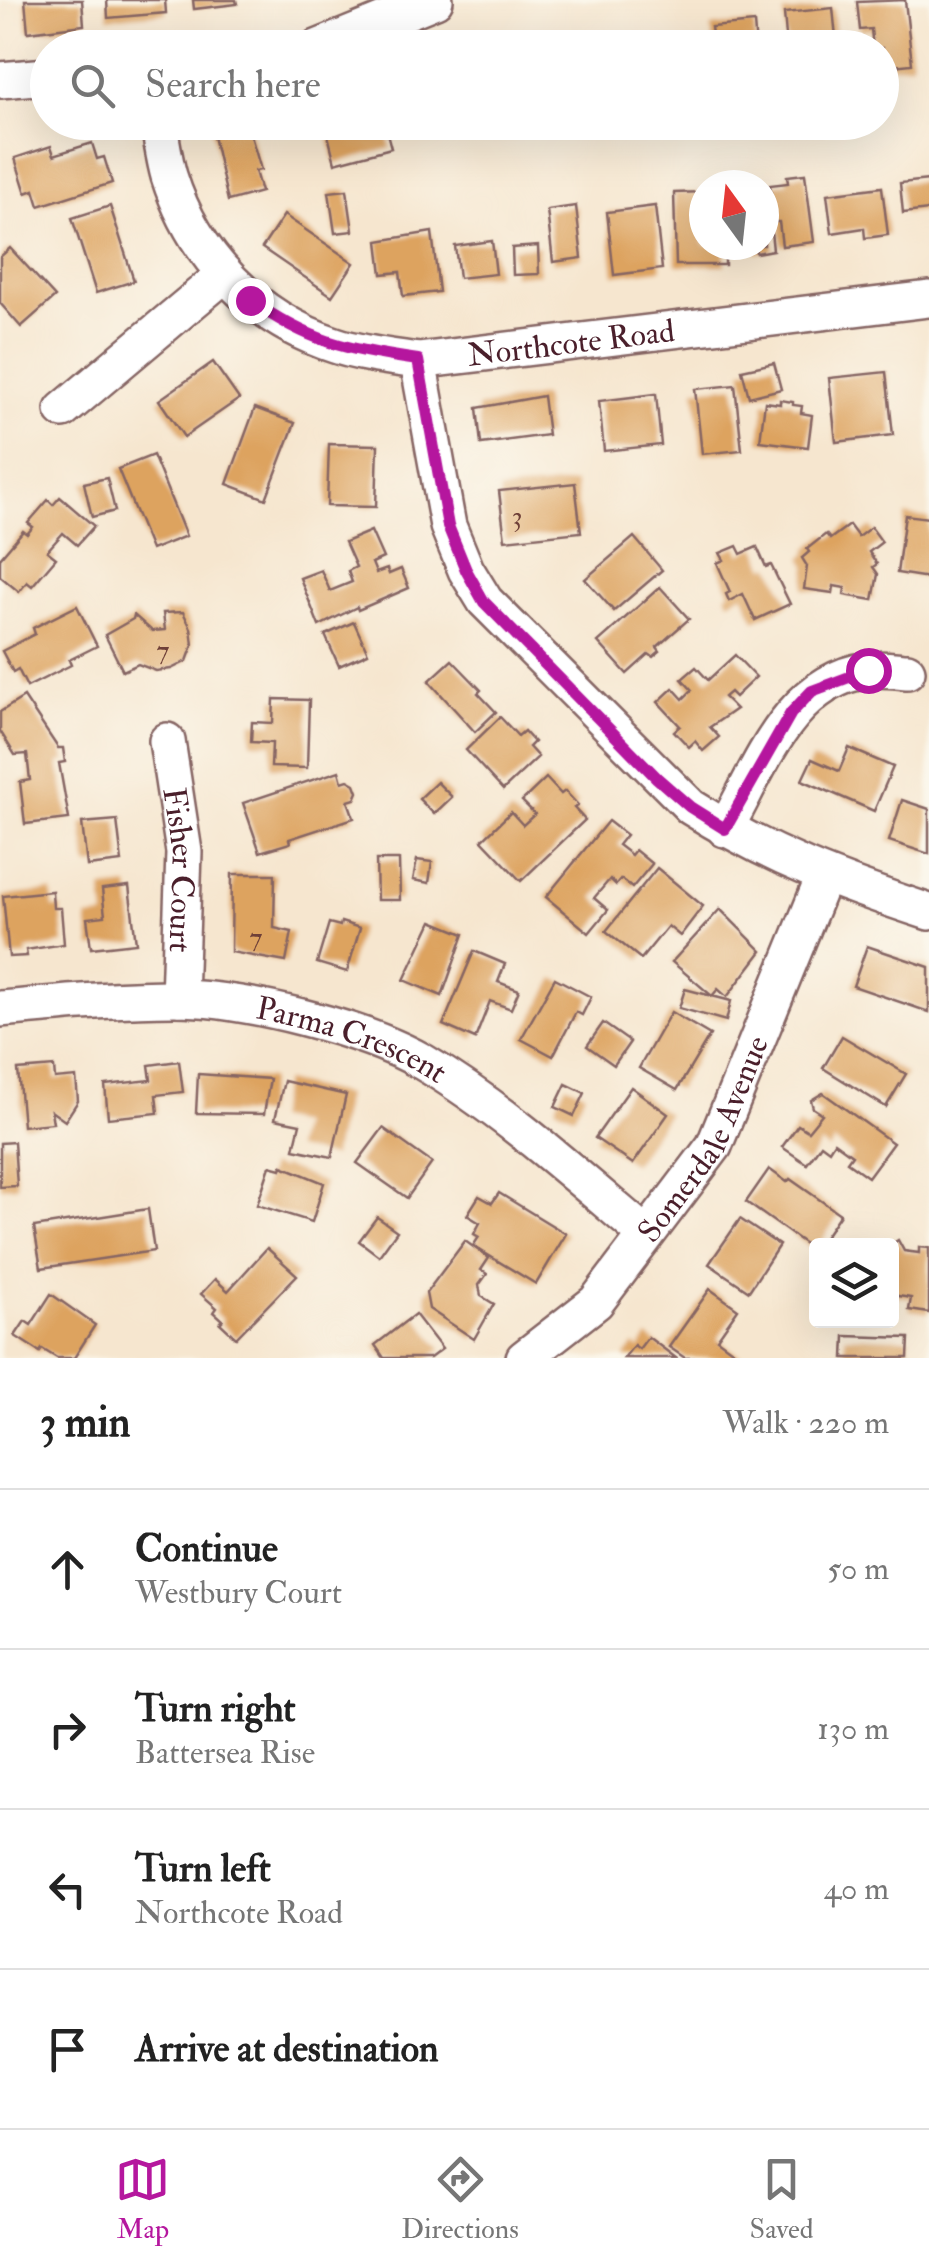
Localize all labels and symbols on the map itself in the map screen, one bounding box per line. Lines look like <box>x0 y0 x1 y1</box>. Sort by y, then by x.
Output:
north arrow <box>689 170 779 260</box>
route end <box>228 278 274 324</box>
street label: Northcote Road <box>465 311 677 376</box>
house number: 3 <box>512 499 522 534</box>
house number: 7 <box>157 633 170 668</box>
route start <box>846 648 892 694</box>
street label: Fisher Court <box>153 785 203 953</box>
house number: 7 <box>250 920 263 955</box>
street label: Parma Crescent <box>253 988 454 1093</box>
street label: Somerdale Avenue <box>629 1030 778 1251</box>

